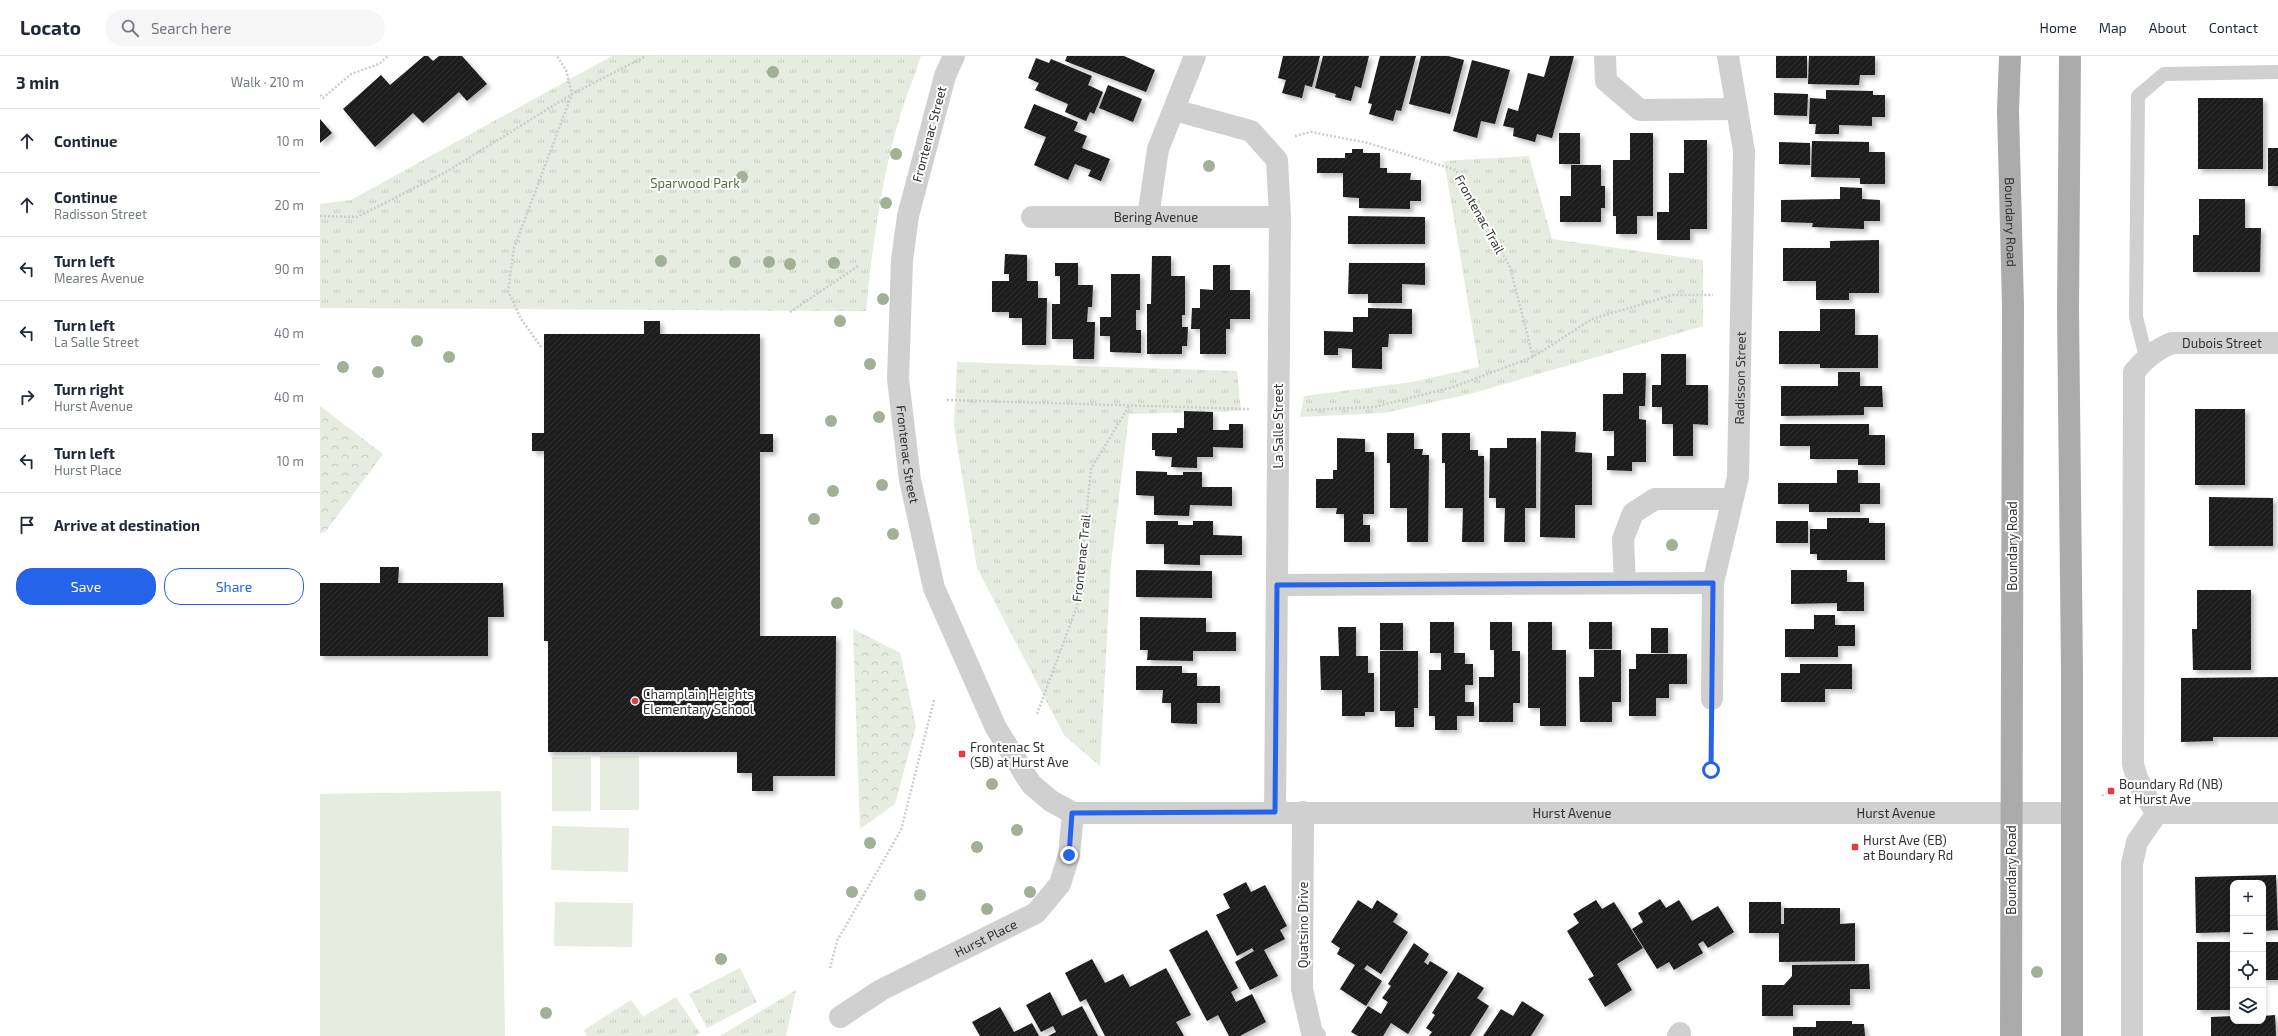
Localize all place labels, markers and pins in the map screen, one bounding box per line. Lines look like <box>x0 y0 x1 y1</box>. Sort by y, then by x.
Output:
place label: Champlain Heights Elementary School <box>643 686 754 717</box>
marker: Champlain Heights Elementary School <box>630 696 640 706</box>
place label: Frontenac St (SB) at Hurst Ave <box>970 739 1069 770</box>
marker: Frontenac St (SB) at Hurst Ave <box>957 749 967 759</box>
place label: Boundary Rd (NB) at Hurst Ave <box>2119 776 2223 807</box>
marker: Boundary Rd (NB) at Hurst Ave <box>2106 786 2116 796</box>
place label: Hurst Ave (EB) at Boundary Rd <box>1863 832 1953 863</box>
marker: Hurst Ave (EB) at Boundary Rd <box>1850 842 1860 852</box>

